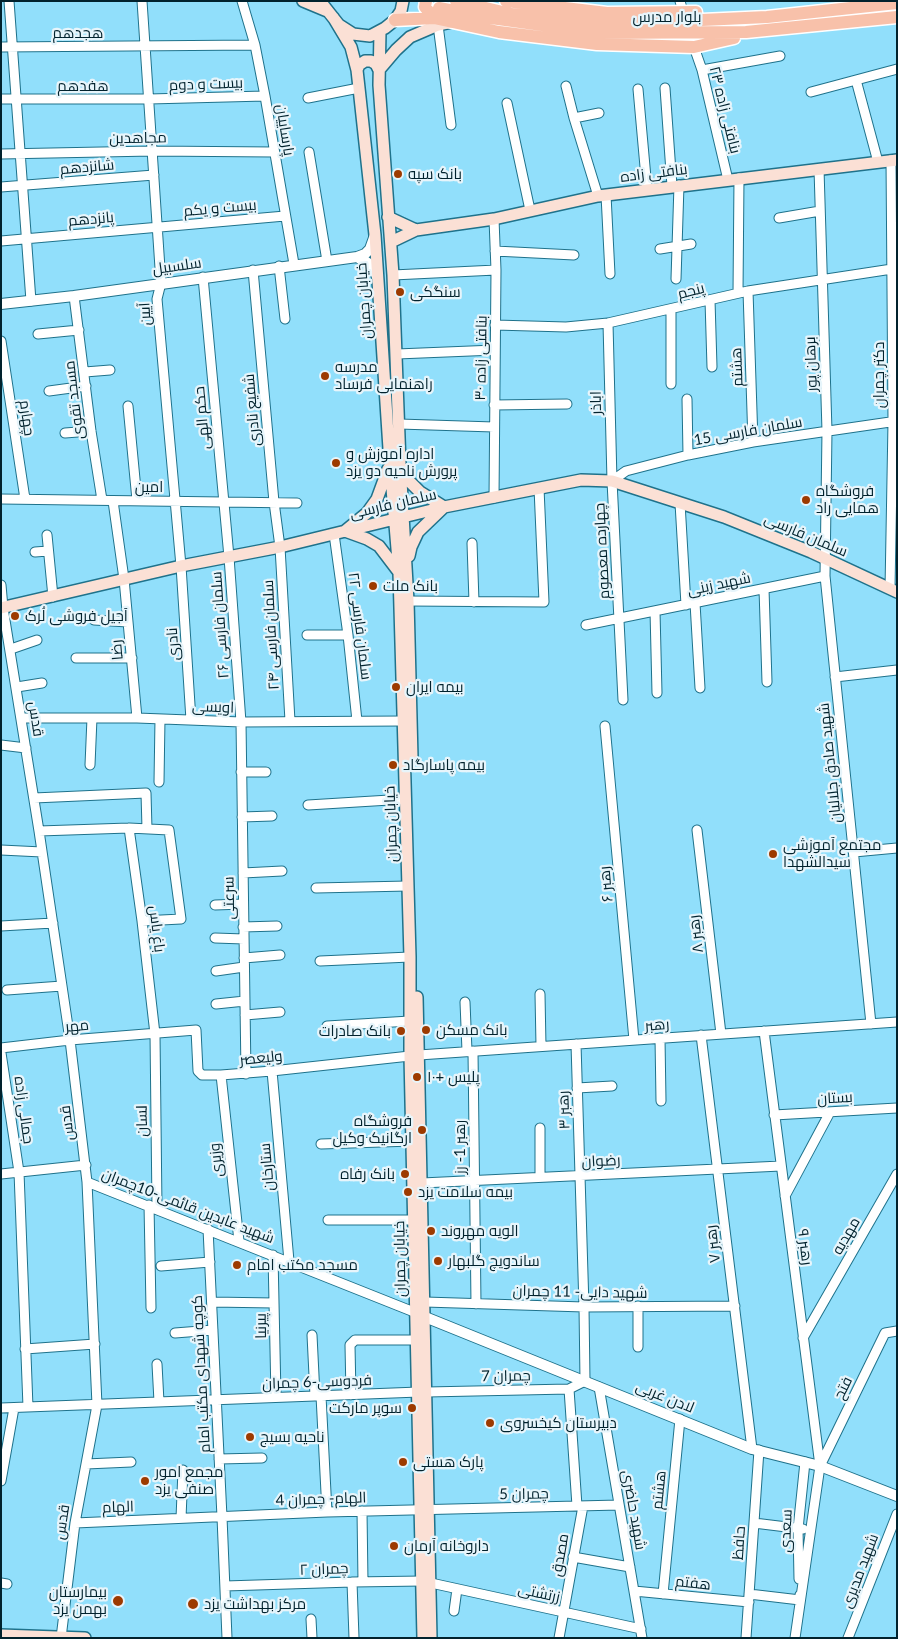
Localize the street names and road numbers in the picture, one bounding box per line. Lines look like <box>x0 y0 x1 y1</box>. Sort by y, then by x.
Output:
street label: بلوار مدرس <box>633 8 701 26</box>
street label: هجدهم <box>53 24 103 42</box>
street label: بنافتی زاده ۲۳ <box>705 64 745 156</box>
street label: بیست و دوم <box>169 74 243 94</box>
street label: هفدهم <box>57 77 109 95</box>
street label: پارساییان <box>272 103 298 157</box>
street label: مجاهدین <box>109 128 167 148</box>
street label: شانزدهم <box>59 156 115 178</box>
street label: بنافتی زاده <box>619 160 689 186</box>
street label: بیست و یکم <box>183 196 257 220</box>
street label: پانزدهم <box>67 208 115 230</box>
street label: سلسبیل <box>151 254 203 278</box>
street label: خیابان چمران <box>352 262 376 340</box>
street label: پنجم <box>676 279 706 303</box>
street label: آیین <box>135 302 155 326</box>
street label: بنافتی زاده ۳۰ <box>471 315 491 401</box>
street label: برهان پور <box>801 336 821 392</box>
street label: دکتر چمران <box>870 342 888 408</box>
street label: هشتم <box>727 347 747 387</box>
street label: مسجد تقوی <box>60 360 88 440</box>
street label: شفیع نادری <box>240 373 264 447</box>
street label: حکم الهی <box>190 386 214 450</box>
street label: اباذر <box>587 391 605 415</box>
street label: چهارم <box>16 399 38 437</box>
street label: سلمان فارسی 15 <box>692 413 804 449</box>
street label: امین <box>135 478 163 496</box>
street label: سلمان فارسی <box>348 485 438 523</box>
street label: چهارده معصوم <box>590 502 614 600</box>
street label: سلمان فارسی <box>762 509 850 561</box>
street label: شهید زینی <box>686 569 752 599</box>
street label: سلمان فارسی ۲۶ <box>207 571 233 679</box>
street label: سلمان فارسی ۲۲ <box>344 571 376 681</box>
street label: سلمان فارسی ۲۴ <box>259 579 283 691</box>
street label: نادری <box>163 627 183 661</box>
street label: رضا <box>107 639 127 661</box>
street label: اویسی <box>192 697 234 717</box>
street label: قدس <box>24 700 48 738</box>
street label: شهید صادق جلالیان <box>815 702 845 824</box>
street label: خیابان چمران <box>381 786 401 862</box>
street label: رهبر ۶ <box>595 865 617 903</box>
street label: سرعتی <box>220 876 238 920</box>
street label: باغ یاس <box>145 905 169 953</box>
street label: رهبر ۸ <box>685 914 707 954</box>
street label: رهبر <box>644 1015 670 1035</box>
street label: مهر <box>64 1016 90 1036</box>
street label: ولیعصر <box>239 1047 283 1069</box>
street label: جمالی زاده <box>10 1075 38 1145</box>
street label: بستان <box>817 1088 853 1108</box>
street label: رهبر ۳ <box>554 1090 574 1130</box>
street label: قدس <box>56 1104 78 1142</box>
street label: لسان <box>133 1105 151 1137</box>
street label: رهبر 1- رز <box>451 1120 469 1174</box>
street label: وزیری <box>205 1142 227 1178</box>
street label: ستارخان <box>256 1142 278 1192</box>
street label: رضوان <box>581 1151 621 1171</box>
street label: شهید عابدین قائمی-10چمران <box>99 1165 277 1247</box>
street label: مهدیه <box>828 1214 864 1258</box>
street label: خیابان چمران <box>390 1221 410 1297</box>
street label: رهبر ۷ <box>702 1224 724 1264</box>
street label: رهبر ۹ <box>794 1228 816 1266</box>
street label: شهید دایی- 11 چمران <box>512 1282 648 1302</box>
street label: کوچه شهدای مکتب امام <box>188 1295 214 1453</box>
street label: پیرنیا <box>252 1313 270 1339</box>
street label: چمران 7 <box>481 1367 531 1385</box>
street label: فردوسی-6 چمران <box>262 1371 372 1393</box>
street label: فتح <box>830 1374 856 1402</box>
street label: لادن غربی <box>633 1377 697 1417</box>
street label: شهید حاضری <box>618 1469 650 1551</box>
street label: هشتم <box>648 1470 670 1510</box>
street label: چمران 5 <box>499 1485 549 1503</box>
street label: الهام- چمران 4 <box>275 1488 367 1510</box>
street label: الهام <box>102 1497 134 1517</box>
street label: قدس <box>50 1503 74 1541</box>
street label: سعدی <box>776 1509 796 1553</box>
street label: حافظ <box>729 1526 749 1560</box>
street label: شهید مدیری <box>838 1531 882 1611</box>
street label: مصدق <box>547 1532 573 1578</box>
street label: چمران ۲ <box>299 1559 349 1579</box>
street label: هفتم <box>674 1572 712 1594</box>
street label: زرتشتی <box>516 1580 562 1606</box>

